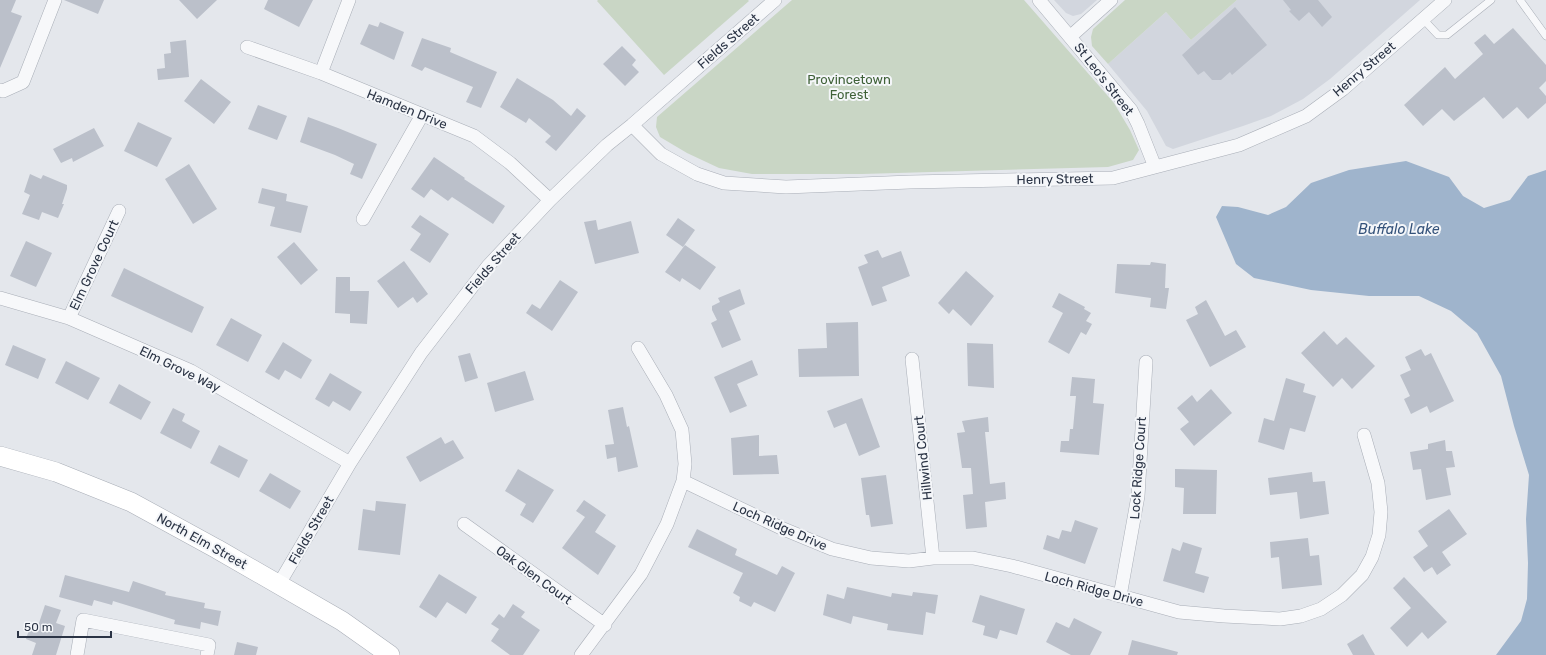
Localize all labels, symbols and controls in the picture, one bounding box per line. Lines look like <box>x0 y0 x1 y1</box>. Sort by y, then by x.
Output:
street label: Fields Street <box>694 10 762 72</box>
street label: Henry Street <box>1330 39 1398 99</box>
street label: St Leo's Street <box>1071 40 1137 118</box>
park label: Provincetown Forest <box>807 72 891 102</box>
street label: Hamden Drive <box>365 86 449 132</box>
street label: Henry Street <box>1016 171 1094 187</box>
street label: Elm Grove Court <box>66 217 122 313</box>
water label: Buffalo Lake <box>1358 221 1440 238</box>
street label: Fields Street <box>462 229 524 297</box>
street label: Elm Grove Way <box>137 343 223 395</box>
street label: Hillwind Court <box>911 415 935 501</box>
street label: Lock Ridge Court <box>1127 416 1150 520</box>
street label: Fields Street <box>285 493 337 567</box>
street label: Loch Ridge Drive <box>730 498 830 554</box>
street label: North Elm Street <box>154 510 250 572</box>
street label: Oak Glen Court <box>493 542 575 608</box>
street label: Loch Ridge Drive <box>1043 569 1145 610</box>
scale bar <box>18 613 111 639</box>
text: 50 m <box>24 620 52 634</box>

